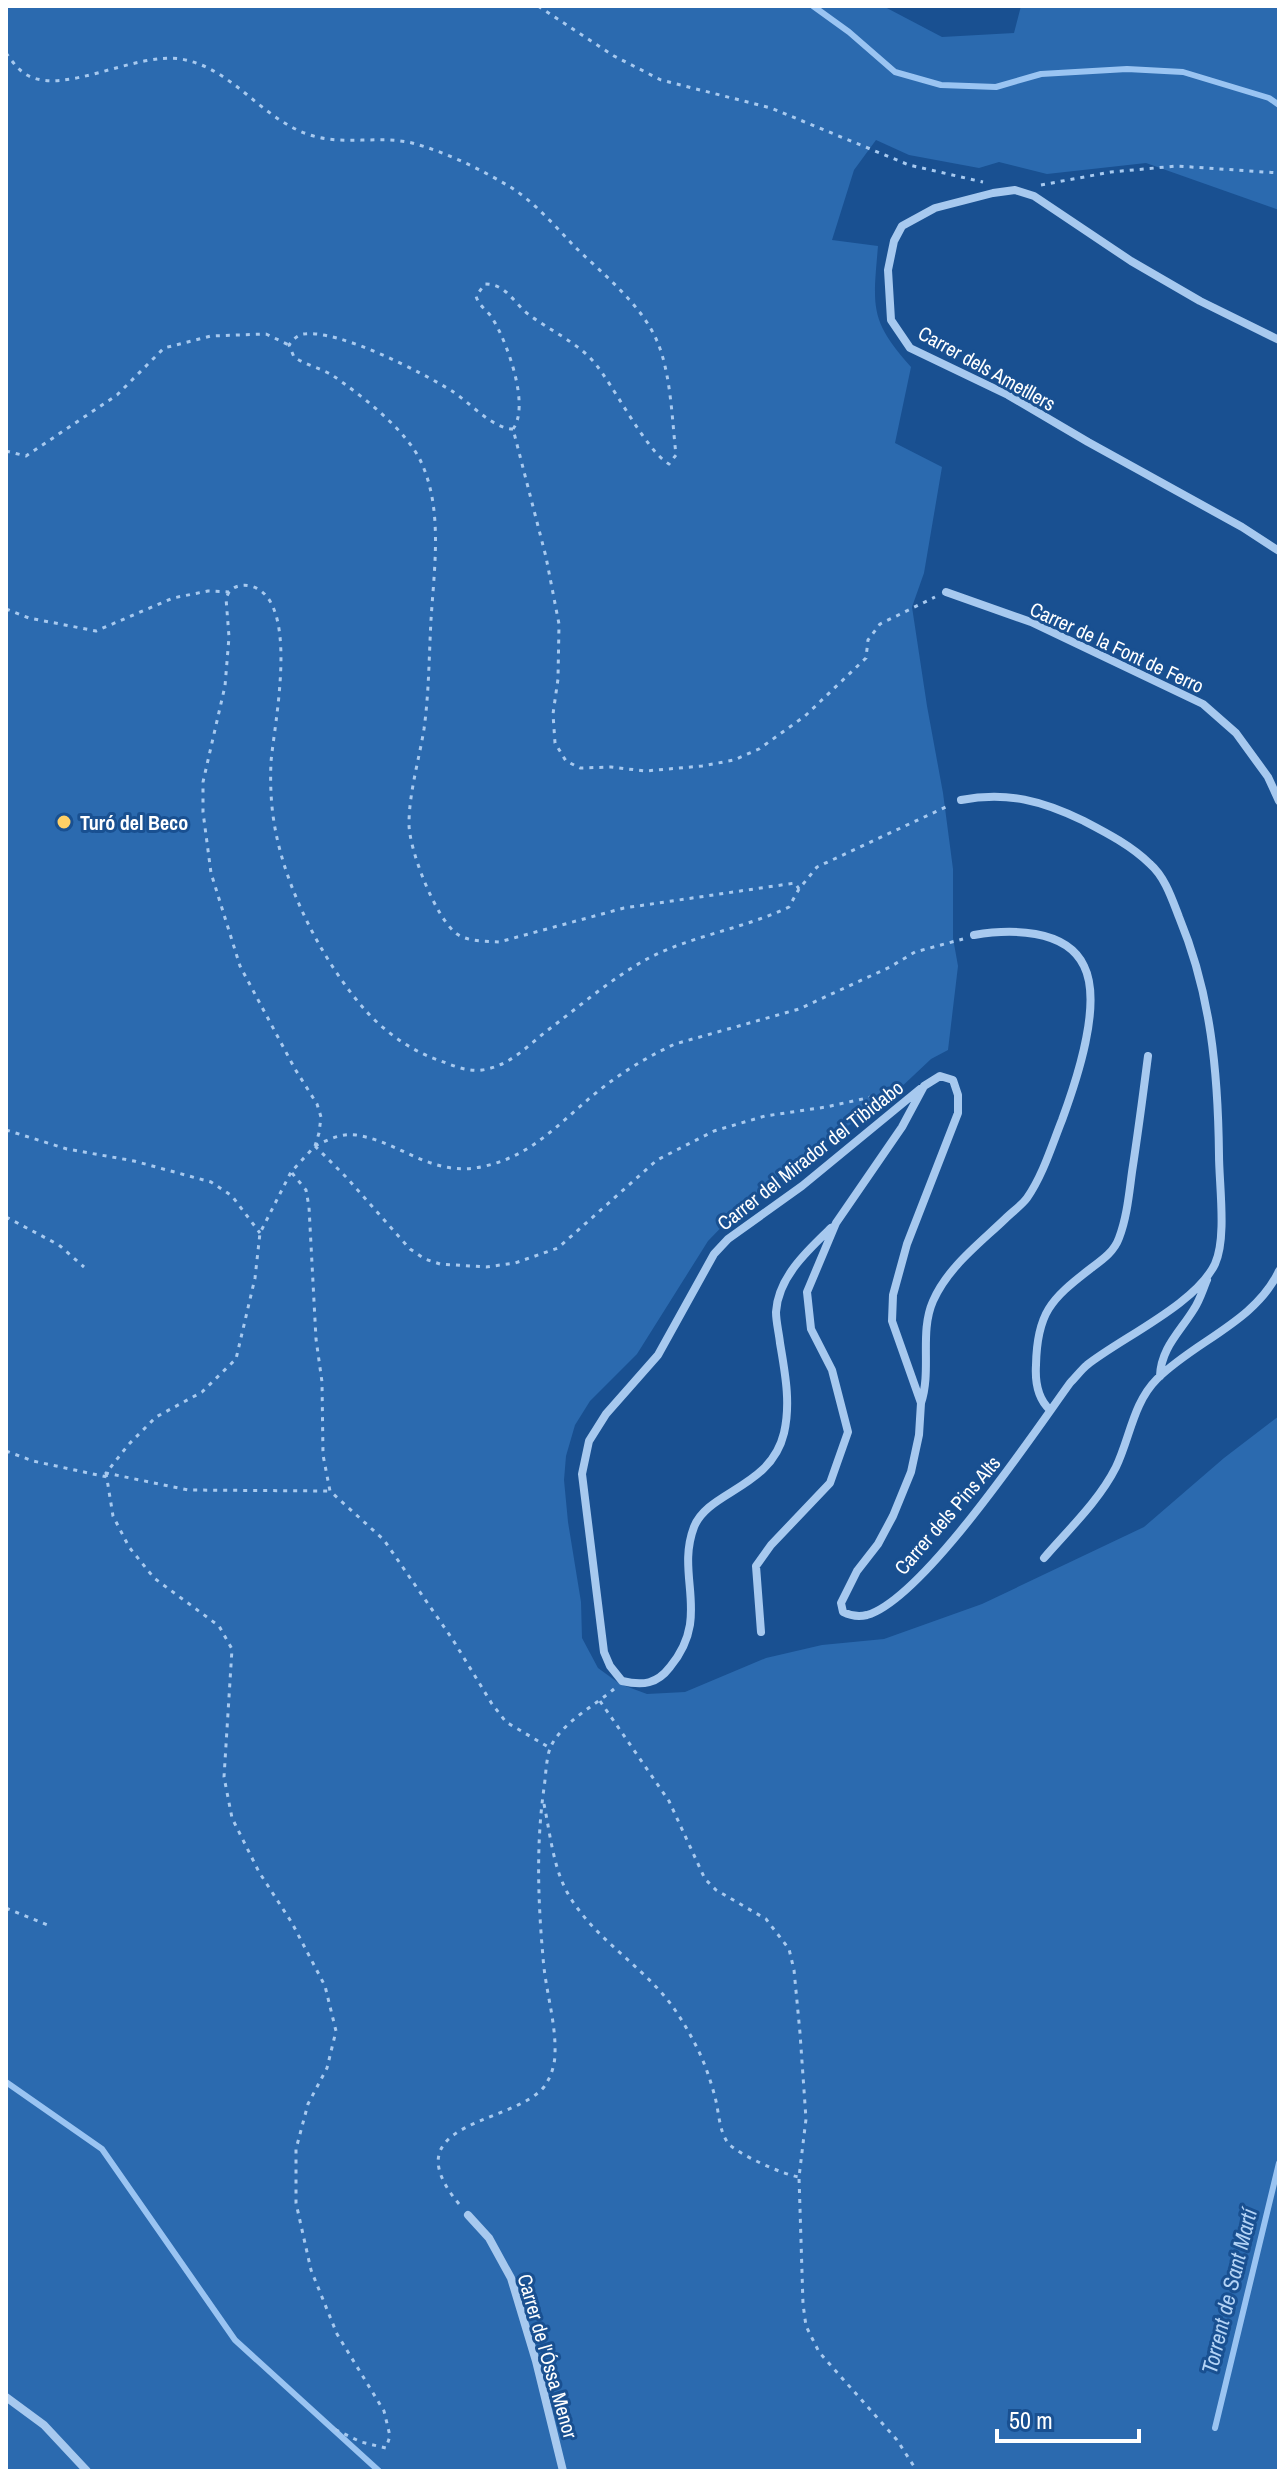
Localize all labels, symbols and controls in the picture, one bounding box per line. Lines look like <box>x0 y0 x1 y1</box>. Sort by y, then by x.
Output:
street label: Carrer dels Ametllers <box>913 319 1061 417</box>
street label: Carrer de la Font de Ferro <box>1026 595 1208 699</box>
place label: Turó del Beco <box>80 809 188 836</box>
marker: Turó del Beco <box>55 813 73 831</box>
street label: Carrer del Mirador del Tibidabo <box>711 1074 909 1236</box>
street label: Carrer dels Pins Alts <box>888 1450 1006 1580</box>
water label: Torrent de Sant Martí <box>1194 2203 1264 2377</box>
street label: Carrer de l'Óssa Menor <box>512 2271 585 2442</box>
scale bar <box>997 2393 1139 2443</box>
text: 50 m <box>1009 2404 1053 2436</box>

